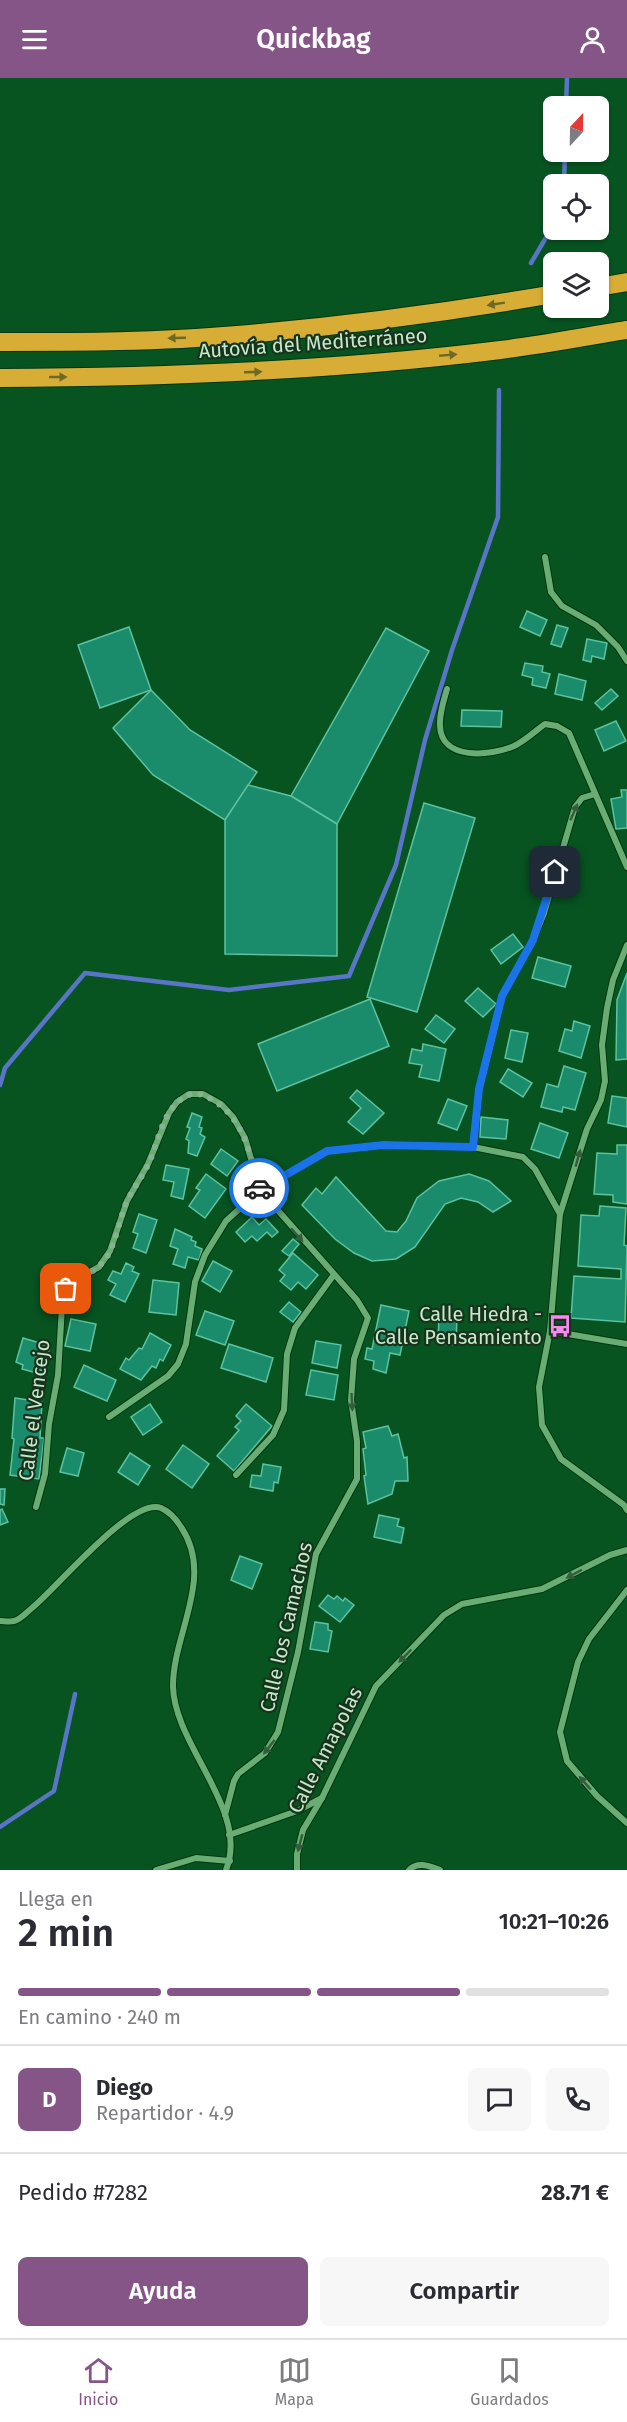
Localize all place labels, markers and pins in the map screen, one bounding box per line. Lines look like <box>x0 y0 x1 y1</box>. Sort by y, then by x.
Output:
pin <box>529 846 580 897</box>
pin <box>40 1263 91 1314</box>
place label: Calle Hiedra - Calle Pensamiento <box>375 1302 542 1349</box>
bus stop icon: Calle Hiedra - Calle Pensamiento <box>547 1313 573 1339</box>

